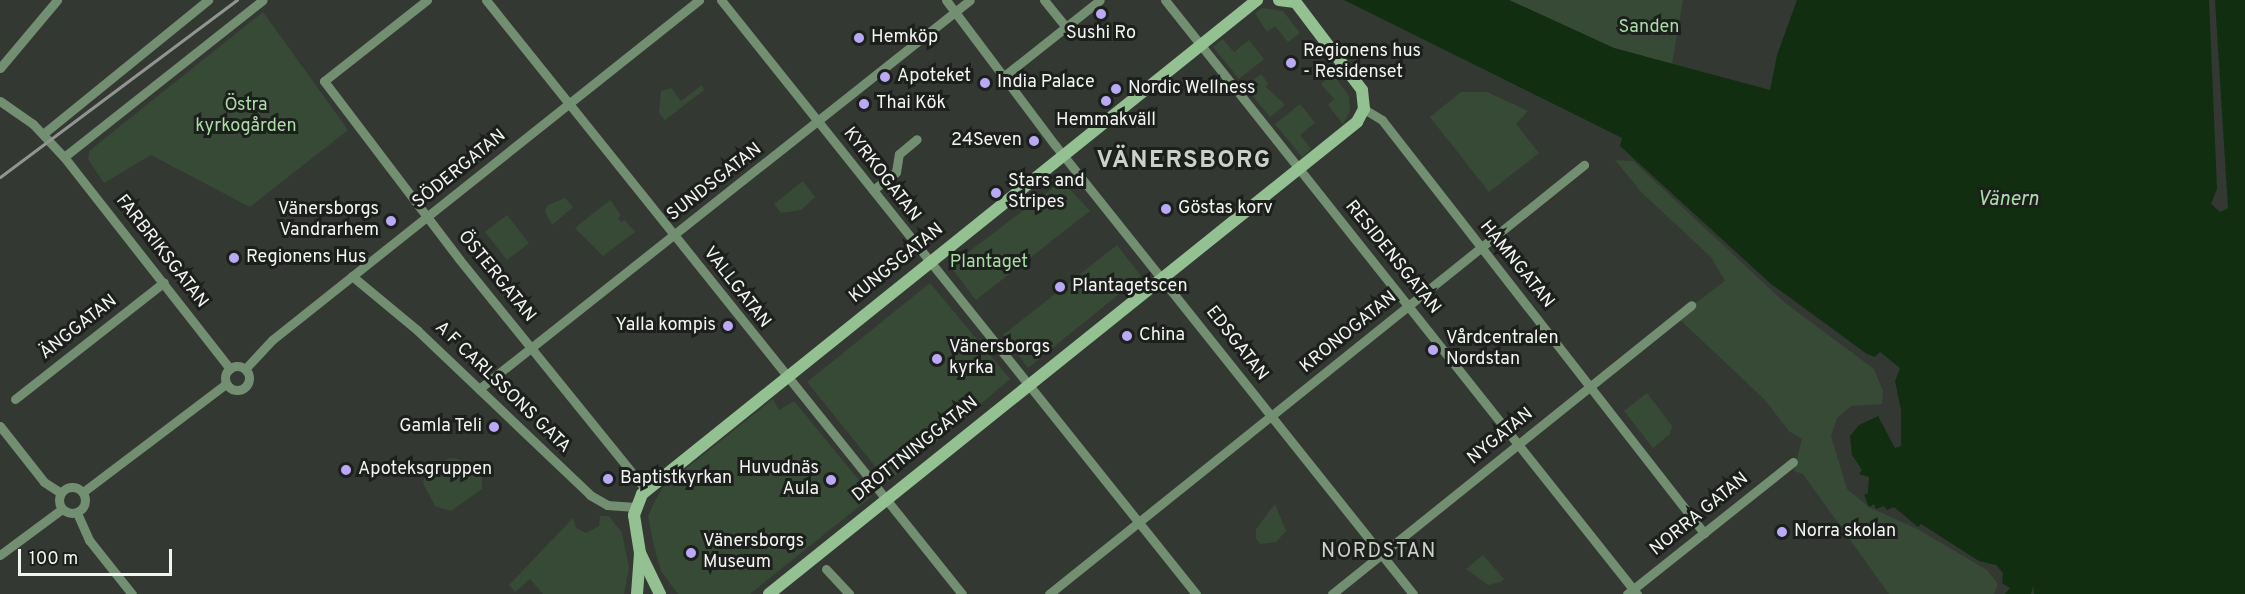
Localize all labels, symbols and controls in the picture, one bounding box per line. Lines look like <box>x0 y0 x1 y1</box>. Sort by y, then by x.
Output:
marker: Sushi Ro <box>1094 7 1108 21</box>
park label: Sanden <box>1618 17 1680 39</box>
place label: Sushi Ro <box>1066 23 1136 45</box>
place label: Hemköp <box>871 27 938 49</box>
marker: Hemköp <box>852 31 866 45</box>
place label: Regionens hus - Residenset <box>1303 42 1421 84</box>
marker: Regionens hus - Residenset <box>1284 56 1298 70</box>
place label: Apoteket <box>897 66 971 88</box>
marker: Apoteket <box>878 70 892 84</box>
place label: India Palace <box>997 72 1095 94</box>
marker: India Palace <box>978 76 992 90</box>
place label: Nordic Wellness <box>1128 78 1256 100</box>
marker: Nordic Wellness <box>1109 82 1123 96</box>
place label: Thai Kök <box>876 93 946 115</box>
marker: Hemmakväll <box>1099 94 1113 108</box>
park label: Östra kyrkogården <box>195 96 297 138</box>
marker: Thai Kök <box>857 97 871 111</box>
place label: Hemmakväll <box>1056 110 1156 132</box>
street label: KYRKOGATAN <box>838 124 924 226</box>
street label: SÖDERGATAN <box>409 126 511 214</box>
place label: 24Seven <box>951 130 1022 152</box>
marker: 24Seven <box>1027 134 1041 148</box>
street label: SUNDSGATAN <box>663 139 767 227</box>
district label: VÄNERSBORG <box>1096 148 1272 176</box>
place label: Stars and Stripes <box>1008 172 1085 214</box>
marker: Stars and Stripes <box>989 186 1003 200</box>
water label: Vänern <box>1977 188 2039 212</box>
street label: FARBRIKSGATAN <box>110 191 212 313</box>
street label: RESIDENSGATAN <box>1340 197 1444 319</box>
place label: Göstas korv <box>1178 198 1273 220</box>
place label: Vänersborgs Vandrarhem <box>278 200 379 242</box>
marker: Göstas korv <box>1159 202 1173 216</box>
marker: Vänersborgs Vandrarhem <box>384 214 398 228</box>
street label: HAMNGATAN <box>1474 217 1558 313</box>
street label: KUNGSGATAN <box>846 219 948 309</box>
street label: ÖSTERGATAN <box>452 227 540 327</box>
street label: VALLGATAN <box>698 243 774 333</box>
place label: Regionens Hus <box>246 247 366 269</box>
marker: Regionens Hus <box>227 251 241 265</box>
park label: Plantaget <box>950 252 1028 274</box>
place label: Plantagetscen <box>1072 276 1188 298</box>
marker: Plantagetscen <box>1053 280 1067 294</box>
street label: KRONOGATAN <box>1296 288 1402 378</box>
street label: ÄNGGATAN <box>36 291 122 365</box>
street label: EDSGATAN <box>1200 302 1272 386</box>
place label: Yalla kompis <box>615 315 716 337</box>
street label: A F CARLSSONS GATA <box>429 317 575 459</box>
marker: Yalla kompis <box>721 319 735 333</box>
place label: China <box>1139 325 1185 347</box>
marker: China <box>1120 329 1134 343</box>
place label: Vårdcentralen Nordstan <box>1446 329 1559 372</box>
place label: Vänersborgs kyrka <box>949 338 1050 380</box>
marker: Vårdcentralen Nordstan <box>1424 341 1442 359</box>
marker: Vänersborgs kyrka <box>930 352 944 366</box>
street label: DROTTNINGGATAN <box>849 393 983 507</box>
street label: NYGATAN <box>1464 404 1538 470</box>
place label: Gamla Teli <box>398 416 482 438</box>
marker: Gamla Teli <box>487 420 501 434</box>
place label: Apoteksgruppen <box>358 459 492 481</box>
place label: Huvudnäs Aula <box>739 459 819 502</box>
marker: Apoteksgruppen <box>339 463 353 477</box>
place label: Baptistkyrkan <box>620 468 732 490</box>
street label: NORRA GATAN <box>1646 469 1754 561</box>
marker: Baptistkyrkan <box>601 472 615 486</box>
marker: Huvudnäs Aula <box>824 473 838 487</box>
place label: Norra skolan <box>1794 521 1896 543</box>
marker: Norra skolan <box>1775 525 1789 539</box>
place label: Vänersborgs Museum <box>703 532 804 574</box>
scale bar <box>21 537 176 575</box>
district label: NORDSTAN <box>1321 540 1437 564</box>
marker: Vänersborgs Museum <box>684 546 698 560</box>
text: 100 m <box>29 548 78 571</box>

